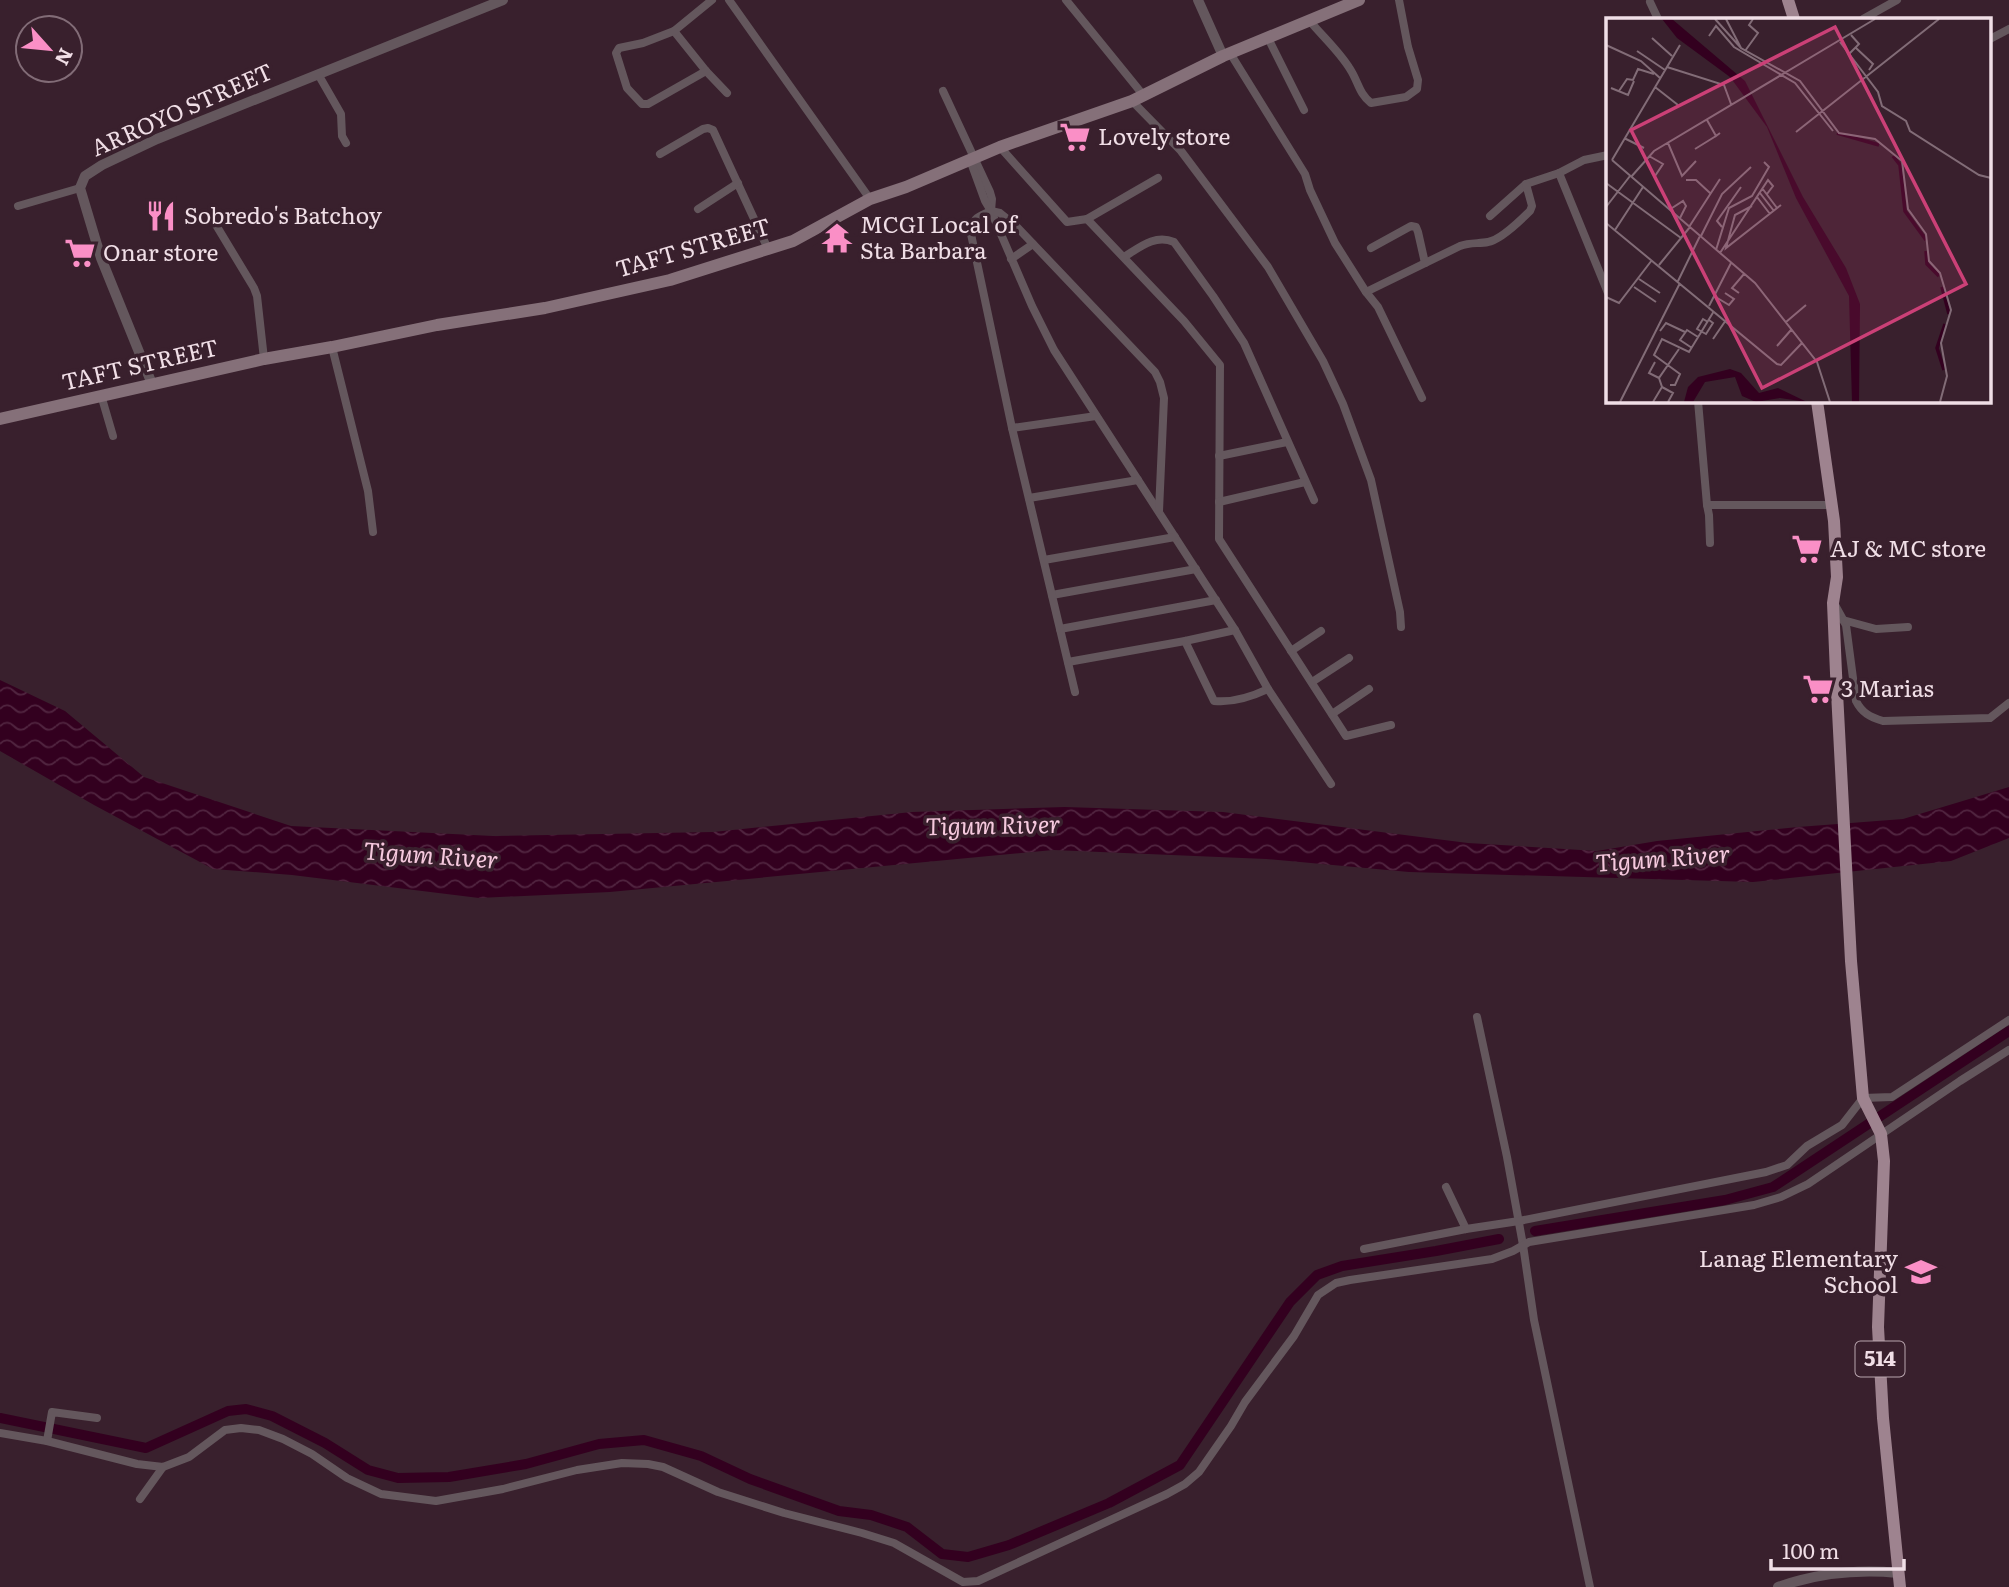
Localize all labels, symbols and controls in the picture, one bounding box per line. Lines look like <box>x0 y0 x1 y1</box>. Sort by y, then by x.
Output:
north arrow <box>14 14 84 84</box>
inset map <box>1606 18 1992 402</box>
text: N <box>49 44 81 71</box>
street label: ARROYO STREET <box>85 53 278 164</box>
place label: Lovely store <box>1098 118 1230 152</box>
supermarket icon: Lovely store <box>1058 120 1092 154</box>
place label: Sobredo's Batchoy <box>184 197 383 231</box>
restaurant icon: Sobredo's Batchoy <box>144 199 178 233</box>
place label: MCGI Local of Sta Barbara <box>860 206 1019 266</box>
street label: TAFT STREET <box>611 208 774 284</box>
temple icon: MCGI Local of Sta Barbara <box>820 221 854 255</box>
place label: Onar store <box>103 234 219 268</box>
supermarket icon: Onar store <box>63 236 97 270</box>
street label: TAFT STREET <box>58 329 221 398</box>
place label: AJ & MC store <box>1830 530 1986 564</box>
supermarket icon: AJ & MC store <box>1790 532 1824 566</box>
place label: 3 Marias <box>1841 670 1934 704</box>
supermarket icon: 3 Marias <box>1801 672 1835 706</box>
water label: Tigum River <box>925 805 1061 842</box>
water label: Tigum River <box>363 831 500 876</box>
water label: Tigum River <box>1594 834 1731 879</box>
place label: Lanag Elementary School <box>1699 1240 1899 1300</box>
school or university icon: Lanag Elementary School <box>1904 1255 1938 1289</box>
road number: 514 <box>1856 1342 1904 1376</box>
scale bar <box>1771 1528 1904 1572</box>
text: 100 m <box>1782 1534 1839 1565</box>

